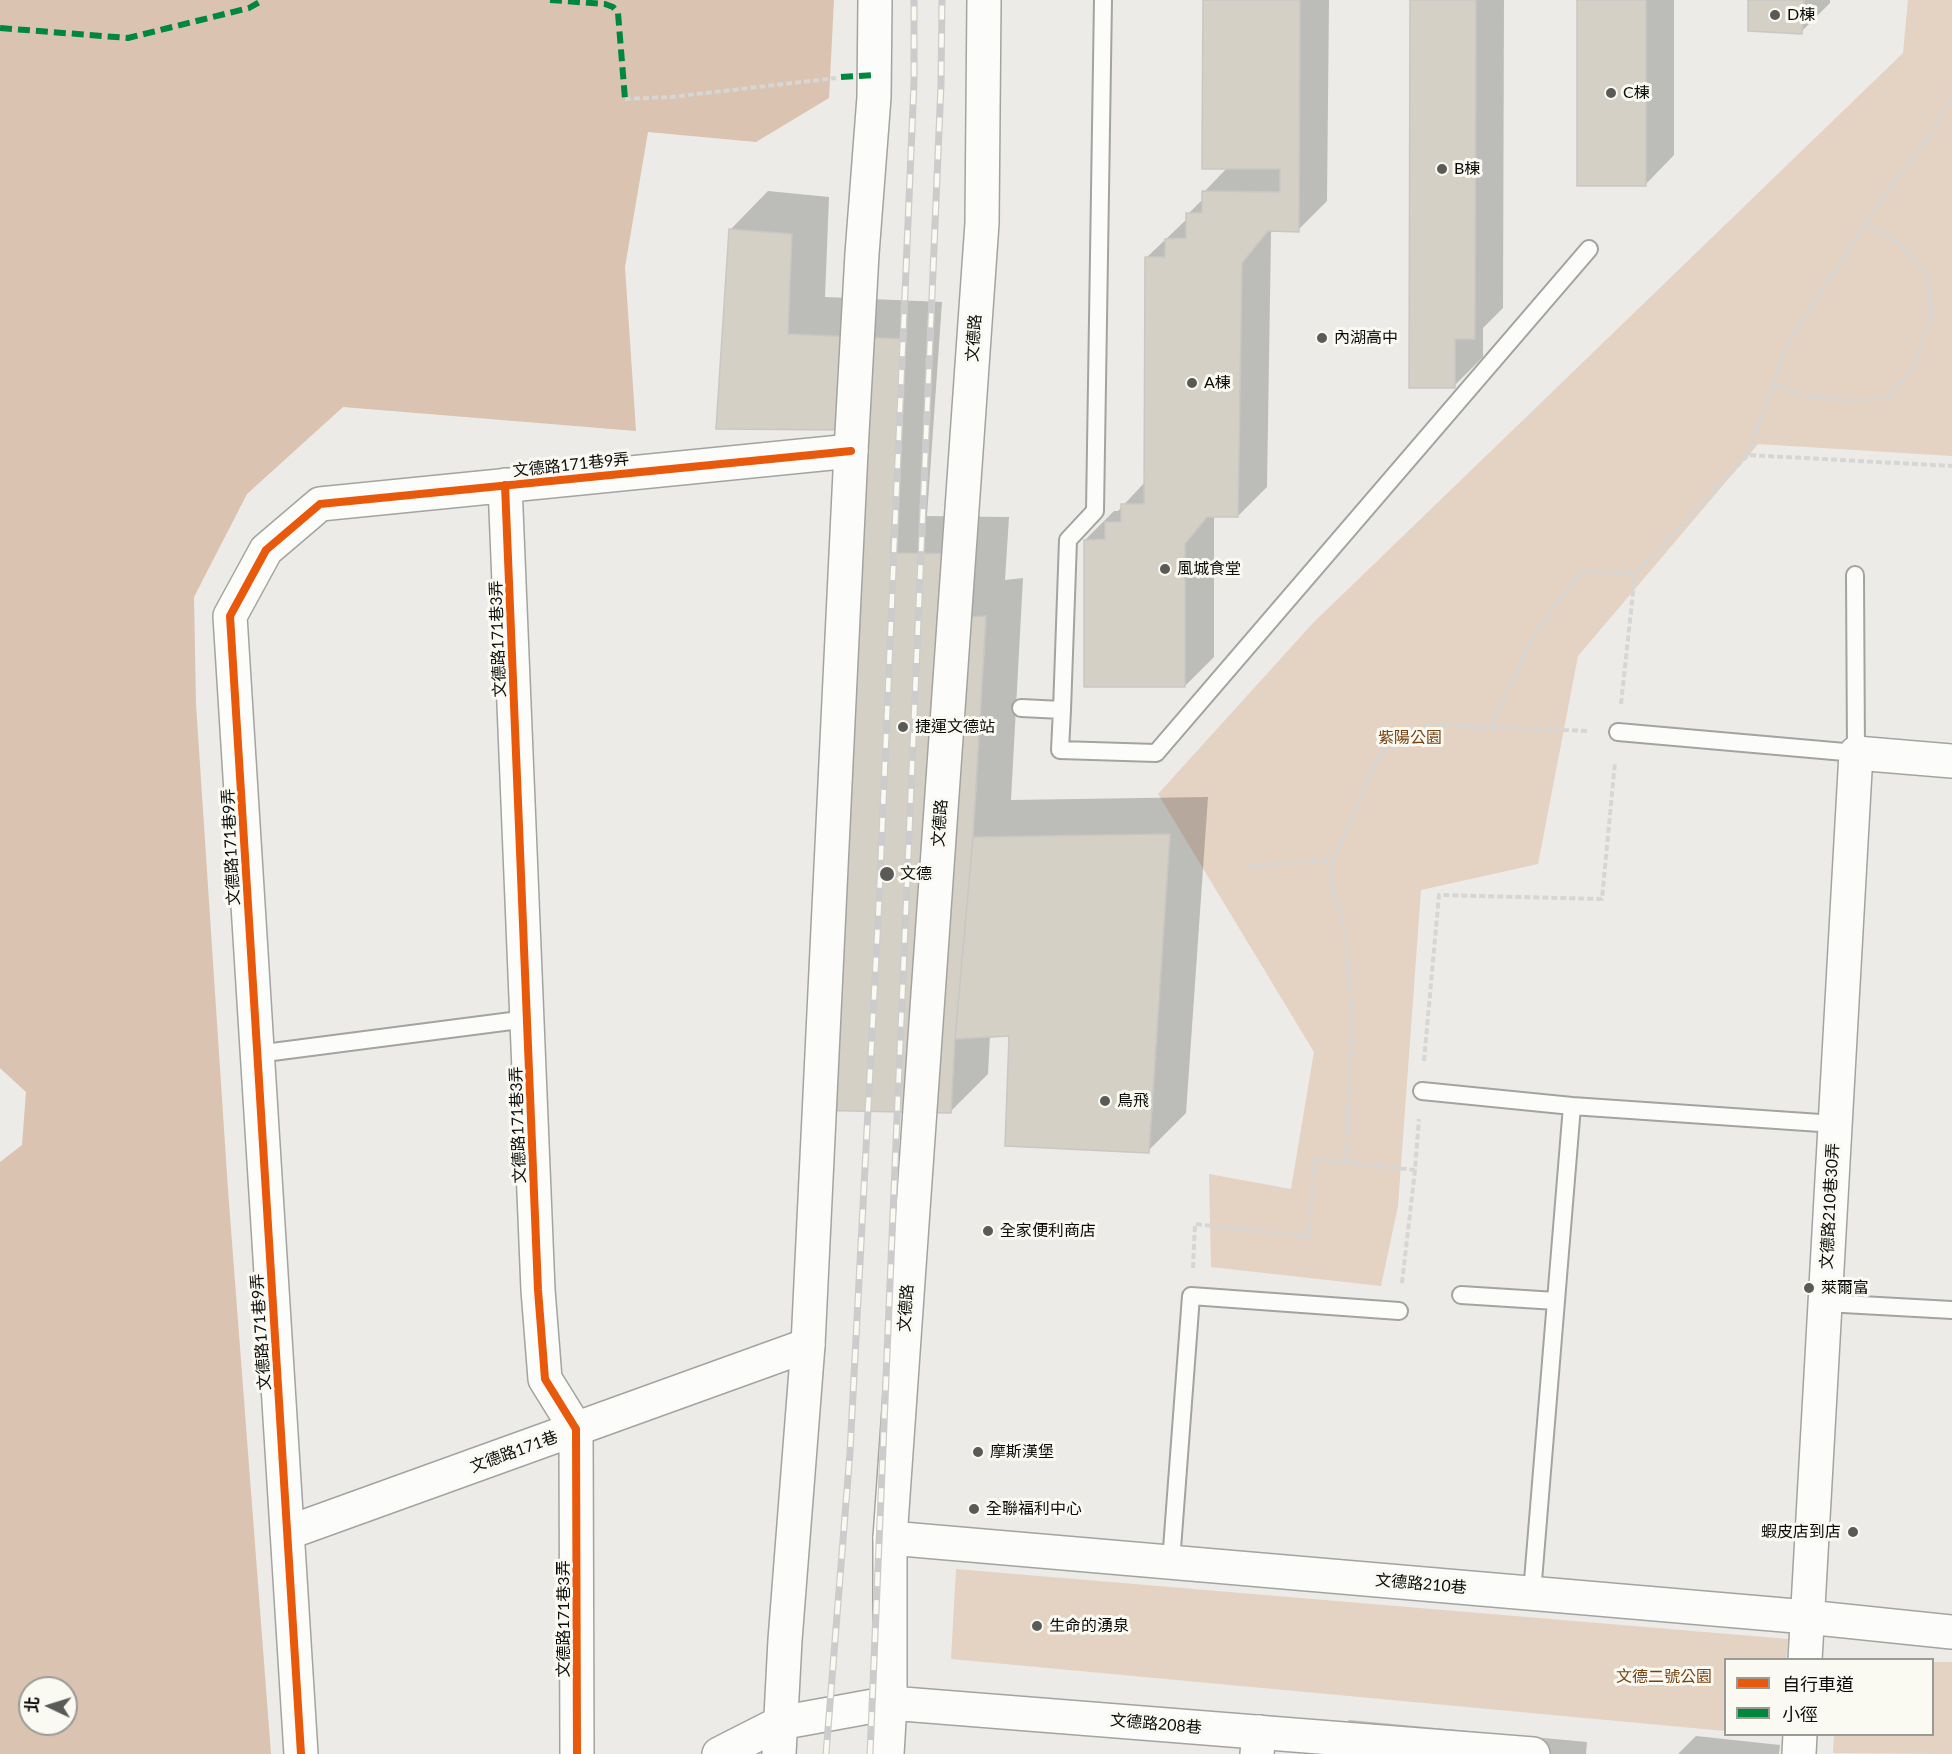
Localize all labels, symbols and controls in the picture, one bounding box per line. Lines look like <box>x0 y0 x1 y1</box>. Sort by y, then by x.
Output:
place label: D棟 <box>1787 5 1815 25</box>
marker: D棟 <box>1768 8 1782 22</box>
place label: C棟 <box>1623 83 1650 103</box>
marker: C棟 <box>1604 86 1618 100</box>
place label: B棟 <box>1454 159 1480 179</box>
marker: B棟 <box>1435 162 1449 176</box>
street label: 文德路 <box>963 313 985 363</box>
place label: 內湖高中 <box>1334 328 1398 348</box>
marker: 內湖高中 <box>1315 331 1329 345</box>
place label: A棟 <box>1204 373 1231 393</box>
marker: A棟 <box>1185 376 1199 390</box>
street label: 文德路171巷9弄 <box>512 449 630 481</box>
place label: 風城食堂 <box>1177 559 1241 579</box>
marker: 風城食堂 <box>1158 562 1172 576</box>
street label: 文德路171巷3弄 <box>486 580 510 698</box>
place label: 捷運文德站 <box>915 717 995 737</box>
marker: 捷運文德站 <box>896 720 910 734</box>
park label: 紫陽公園 <box>1378 728 1442 748</box>
street label: 文德路171巷9弄 <box>218 788 244 906</box>
street label: 文德路 <box>929 798 951 848</box>
place label: 文德 <box>900 864 932 884</box>
marker: 文德 <box>878 865 896 883</box>
street label: 文德路171巷3弄 <box>506 1066 530 1184</box>
place label: 鳥飛 <box>1117 1091 1149 1111</box>
marker: 鳥飛 <box>1098 1094 1112 1108</box>
street label: 文德路210巷30弄 <box>1817 1142 1843 1270</box>
place label: 全家便利商店 <box>1000 1221 1096 1241</box>
marker: 全家便利商店 <box>981 1224 995 1238</box>
street label: 文德路171巷9弄 <box>247 1273 275 1391</box>
place label: 萊爾富 <box>1821 1278 1869 1298</box>
marker: 萊爾富 <box>1802 1281 1816 1295</box>
street label: 文德路 <box>895 1283 917 1333</box>
street label: 文德路171巷 <box>468 1427 560 1477</box>
place label: 摩斯漢堡 <box>990 1442 1054 1462</box>
marker: 摩斯漢堡 <box>971 1445 985 1459</box>
place label: 全聯福利中心 <box>986 1499 1082 1519</box>
marker: 全聯福利中心 <box>967 1502 981 1516</box>
place label: 蝦皮店到店 <box>1761 1522 1841 1542</box>
marker: 蝦皮店到店 <box>1846 1525 1860 1539</box>
street label: 文德路171巷3弄 <box>554 1560 574 1678</box>
street label: 文德路210巷 <box>1374 1570 1468 1598</box>
place label: 生命的湧泉 <box>1049 1616 1129 1636</box>
marker: 生命的湧泉 <box>1030 1619 1044 1633</box>
legend <box>1724 1658 1934 1736</box>
park label: 文德二號公園 <box>1616 1667 1712 1687</box>
text: 自行車道 <box>1782 1673 1854 1695</box>
north arrow <box>18 1676 78 1736</box>
text: 北 <box>22 1696 42 1714</box>
text: 小徑 <box>1782 1703 1818 1725</box>
street label: 文德路208巷 <box>1109 1710 1203 1738</box>

